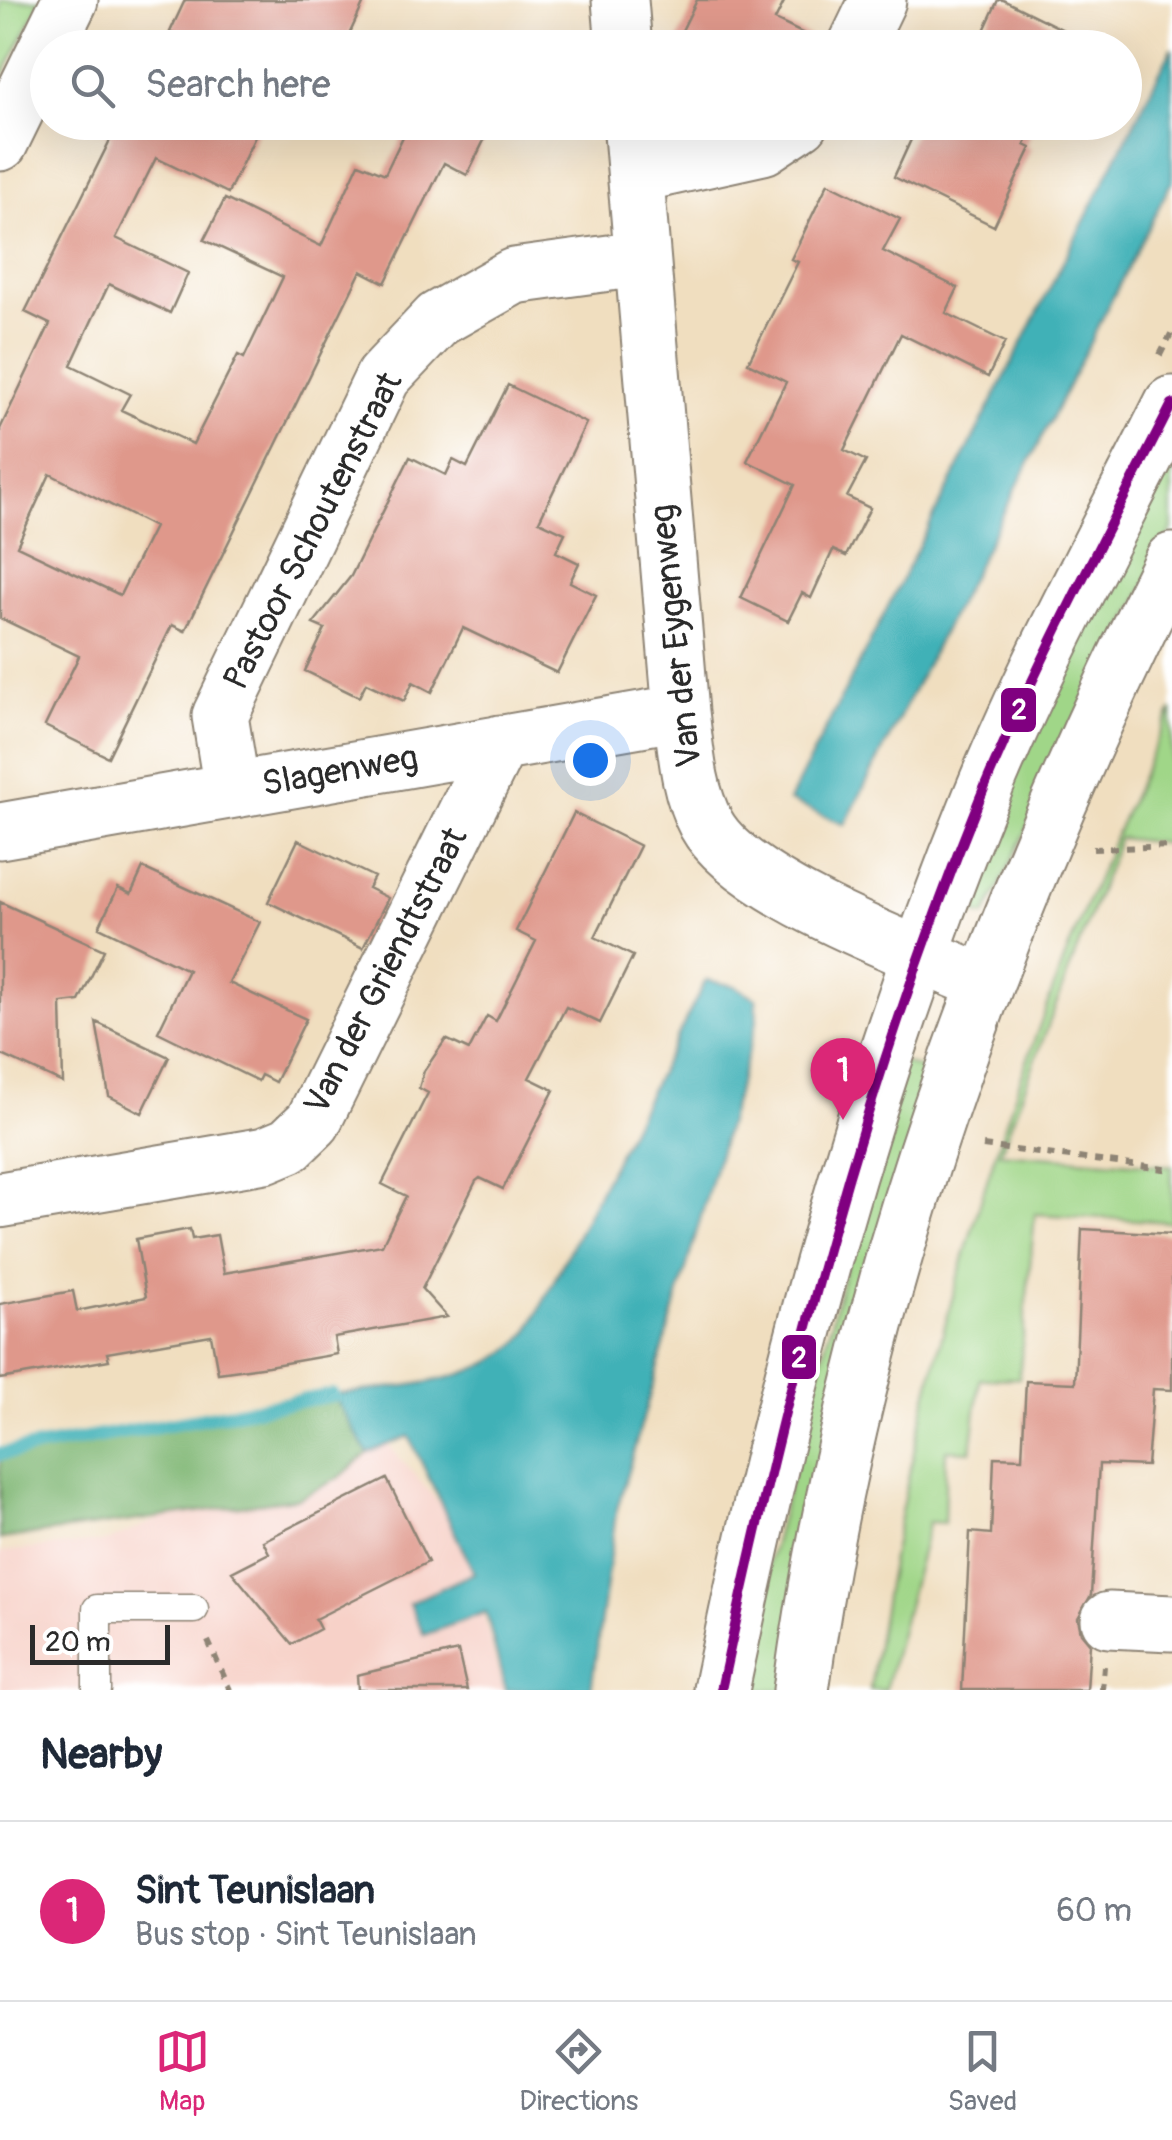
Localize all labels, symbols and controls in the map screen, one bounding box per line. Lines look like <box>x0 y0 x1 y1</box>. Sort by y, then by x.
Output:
search box <box>30 30 1142 140</box>
icon: search <box>65 58 120 113</box>
text: Search here <box>145 61 331 109</box>
street label: Pastoor Schoutenstraat <box>214 364 413 697</box>
street label: Van der Eygenweg <box>640 502 712 770</box>
line badge: 2 <box>999 686 1038 734</box>
text: 2 <box>1011 693 1027 728</box>
your location <box>565 735 616 786</box>
street label: Slagenweg <box>259 736 421 806</box>
street label: Van der Griendtstraat <box>295 820 478 1122</box>
pin: 1 <box>810 1038 876 1120</box>
line badge: 2 <box>780 1333 818 1381</box>
text: 2 <box>791 1341 807 1376</box>
scale bar <box>30 1620 170 1664</box>
text: 20 m <box>45 1625 111 1660</box>
text: Nearby <box>40 1729 162 1781</box>
text: Sint Teunislaan <box>135 1867 375 1915</box>
text: 1 <box>66 1891 79 1931</box>
text: 60 m <box>1056 1891 1132 1931</box>
text: Bus stop · Sint Teunislaan <box>135 1915 477 1955</box>
tab: Map <box>155 2024 210 2119</box>
tab: Directions <box>519 2024 638 2119</box>
tab: Saved <box>948 2024 1017 2119</box>

